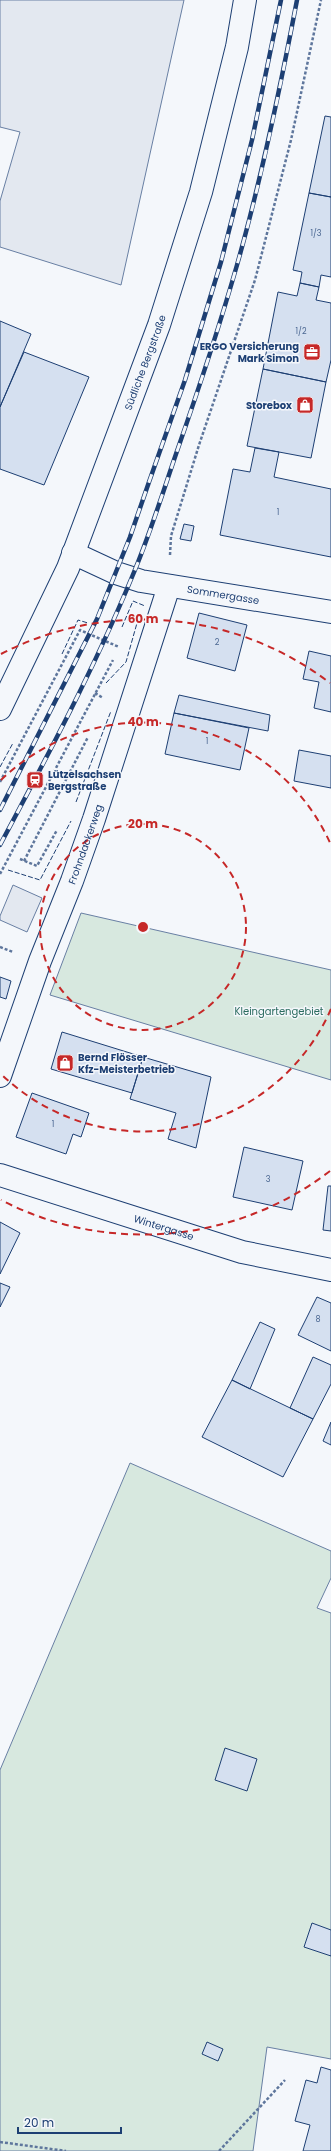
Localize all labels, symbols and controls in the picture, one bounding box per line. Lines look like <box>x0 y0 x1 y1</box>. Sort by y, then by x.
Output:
house number: 1/3 <box>310 228 322 239</box>
street label: Südliche Bergstraße <box>121 313 170 412</box>
house number: 1/2 <box>296 326 307 337</box>
place label: ERGO Versicherung Mark Simon <box>200 339 299 366</box>
office icon: ERGO Versicherung Mark Simon <box>302 342 322 362</box>
shop icon: Storebox <box>295 395 315 415</box>
place label: Storebox <box>246 398 292 413</box>
house number: 1 <box>277 507 279 518</box>
street label: Sommergasse <box>186 582 260 608</box>
text: 60 m <box>128 610 159 627</box>
house number: 2 <box>215 637 220 648</box>
text: 40 m <box>127 713 159 730</box>
house number: 1 <box>206 736 208 747</box>
place label: Lützelsachsen Bergstraße <box>48 767 122 794</box>
station icon: Lützelsachsen Bergstraße <box>25 770 45 790</box>
street label: Frohndackerweg <box>64 802 106 887</box>
text: 20 m <box>128 815 158 832</box>
centre of rings <box>136 920 150 934</box>
park label: Kleingartengebiet <box>234 1004 324 1019</box>
place label: Bernd Flösser Kfz-Meisterbetrieb <box>78 1050 175 1077</box>
shop icon: Bernd Flösser Kfz-Meisterbetrieb <box>55 1053 75 1073</box>
house number: 1 <box>52 1119 54 1130</box>
house number: 3 <box>266 1174 271 1185</box>
street label: Wintergasse <box>132 1211 196 1244</box>
house number: 8 <box>315 1314 321 1325</box>
scale bar <box>18 2109 121 2135</box>
text: 20 m <box>24 2114 54 2131</box>

